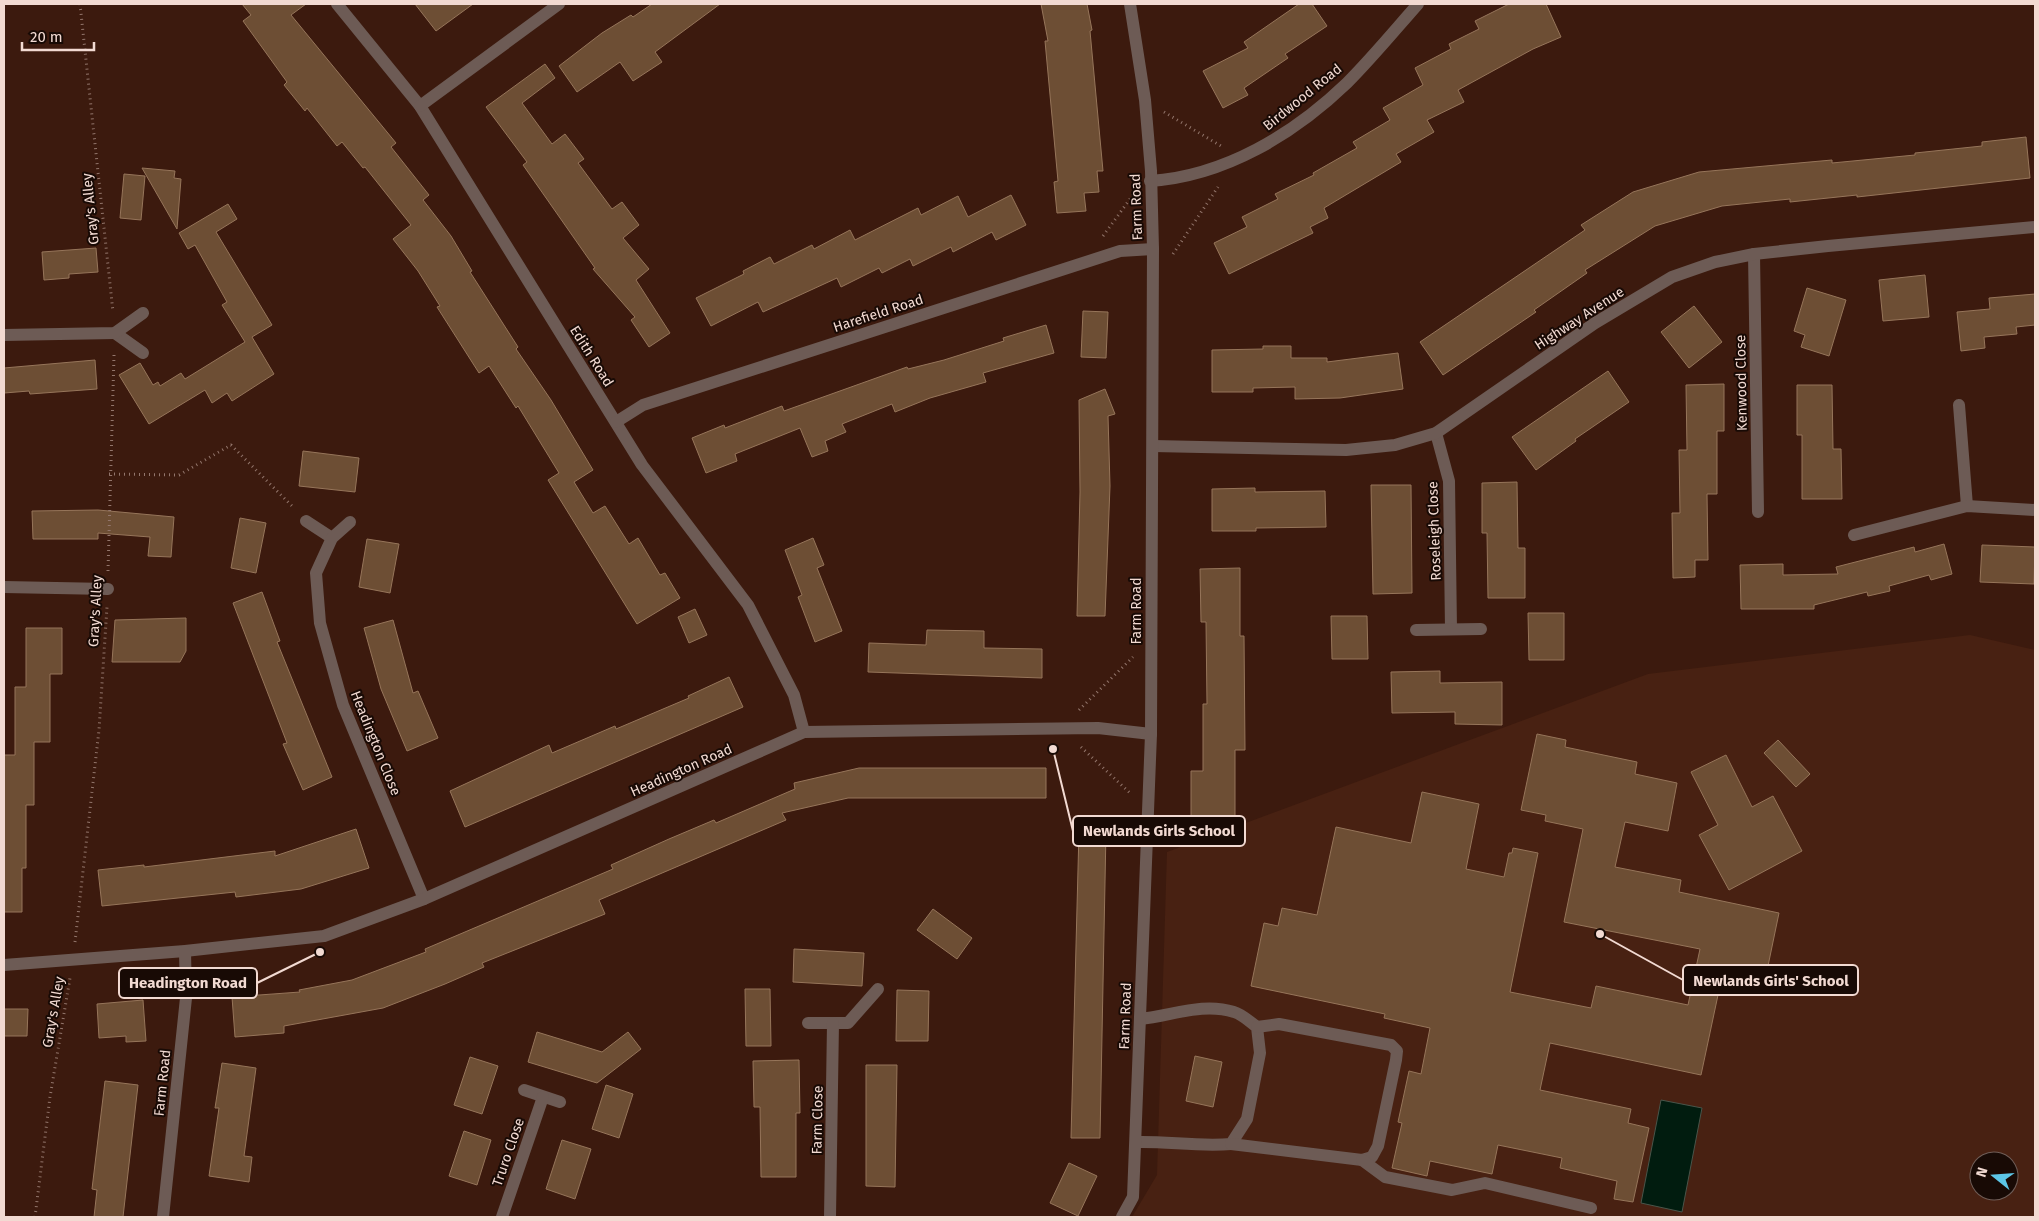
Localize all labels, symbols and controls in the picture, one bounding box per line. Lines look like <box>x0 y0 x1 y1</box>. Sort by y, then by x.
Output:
scale bar <box>22 20 95 52</box>
text: 20 m <box>30 28 63 46</box>
street label: Birdwood Road <box>1259 60 1345 134</box>
street label: Gray's Alley <box>78 172 103 246</box>
street label: Farm Road <box>1127 173 1146 241</box>
street label: Highway Avenue <box>1531 283 1627 354</box>
street label: Harefield Road <box>831 291 925 336</box>
street label: Edith Road <box>566 323 617 390</box>
street label: Kenwood Close <box>1732 335 1751 431</box>
street label: Roseleigh Close <box>1424 481 1445 581</box>
street label: Gray's Alley <box>85 575 106 647</box>
street label: Farm Road <box>1128 577 1145 645</box>
street label: Headington Close <box>347 688 404 798</box>
street label: Headington Road <box>628 740 735 801</box>
callout: Newlands Girls School <box>1073 816 1245 846</box>
text: Newlands Girls School <box>1083 822 1236 840</box>
callout: Newlands Girls' School <box>1683 965 1858 995</box>
callout: Headington Road <box>119 968 257 998</box>
text: Newlands Girls' School <box>1693 972 1849 990</box>
text: Headington Road <box>129 974 247 992</box>
street label: Gray's Alley <box>39 975 68 1049</box>
street label: Farm Road <box>1116 982 1135 1050</box>
street label: Farm Road <box>151 1049 174 1117</box>
street label: Farm Close <box>808 1085 827 1155</box>
street label: Truro Close <box>489 1116 528 1189</box>
north arrow <box>1969 1151 2019 1201</box>
text: N <box>1973 1165 1992 1179</box>

